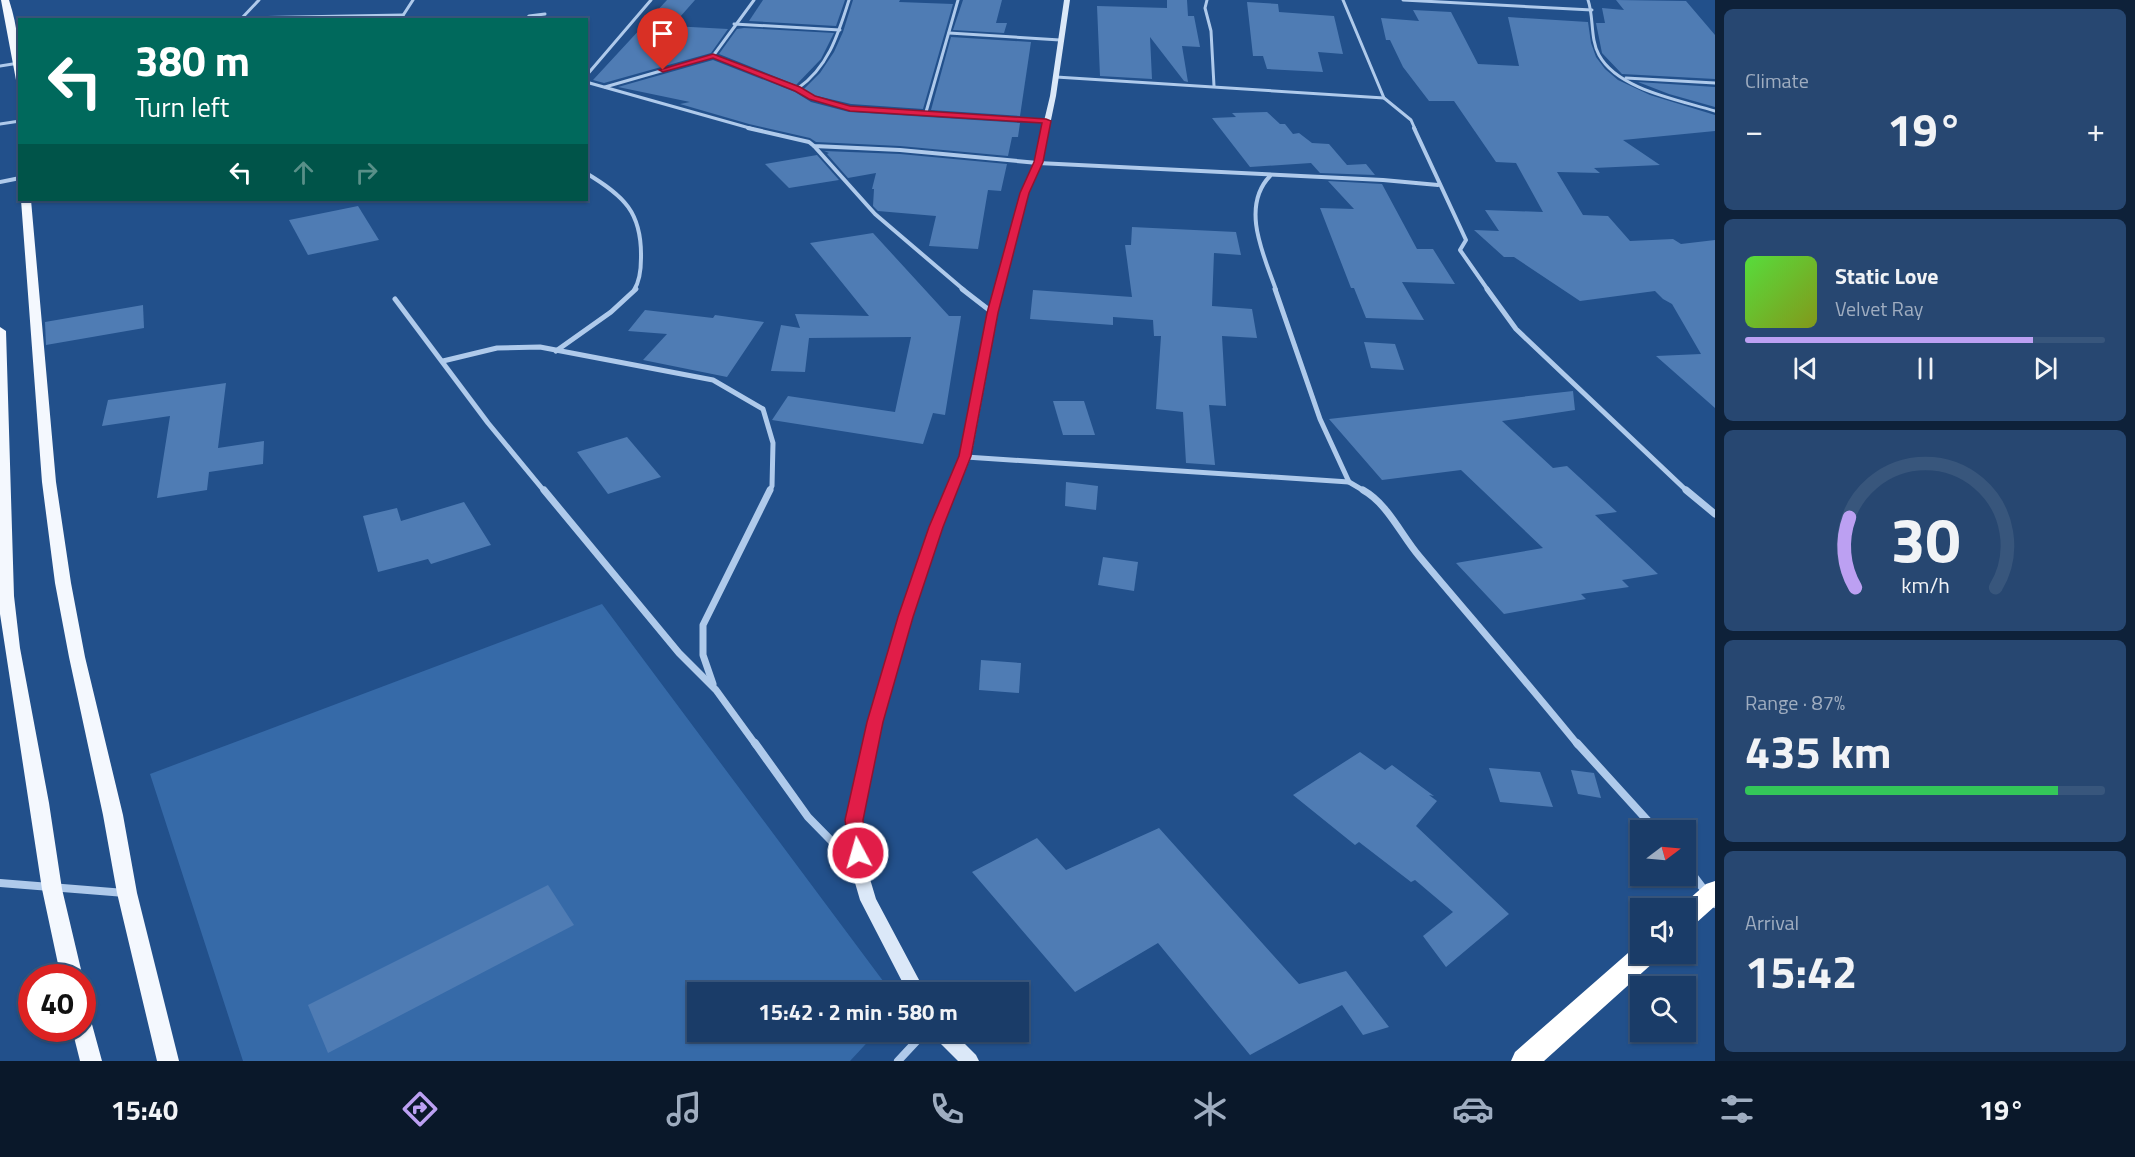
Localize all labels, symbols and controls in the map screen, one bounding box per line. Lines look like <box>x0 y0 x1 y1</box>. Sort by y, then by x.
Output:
pin <box>637 8 688 70</box>
icon: arrive <box>646 17 679 50</box>
text: 380 m <box>135 28 250 92</box>
icon: left <box>36 42 114 120</box>
text: Climate <box>1745 65 1809 96</box>
text: Turn left <box>135 86 229 127</box>
text: 19° <box>1887 95 1963 163</box>
text: − <box>1745 105 1763 155</box>
text: + <box>2087 105 2105 155</box>
icon: left <box>224 156 257 189</box>
icon: ahead <box>287 156 320 189</box>
icon: right <box>350 156 383 189</box>
text: Static Love <box>1835 259 1938 293</box>
text: Velvet Ray <box>1835 293 1924 324</box>
icon: previous <box>1789 352 1822 385</box>
icon: pause <box>1909 352 1942 385</box>
icon: next <box>2029 352 2062 385</box>
text: 30 <box>1890 491 1960 586</box>
text: km/h <box>1901 569 1949 601</box>
text: Range · 87% <box>1745 687 1845 718</box>
text: 435 km <box>1745 717 1891 785</box>
north arrow <box>1630 820 1696 886</box>
map controls <box>1630 820 1696 1042</box>
position arrow <box>826 821 890 885</box>
button: sound <box>1630 898 1696 964</box>
text: Arrival <box>1745 907 1799 938</box>
text: 15:42 <box>1745 937 1857 1005</box>
speed limit sign: 40 <box>18 964 96 1042</box>
button: search <box>1630 976 1696 1042</box>
text: 15:42 · 2 min · 580 m <box>758 995 958 1029</box>
icon: directions <box>399 1088 441 1130</box>
icon: music <box>663 1088 705 1130</box>
icon: phone <box>926 1088 968 1130</box>
icon: climate <box>1189 1088 1231 1130</box>
icon: car <box>1452 1088 1494 1130</box>
icon: filters <box>1716 1088 1758 1130</box>
text: 15:40 <box>111 1089 178 1130</box>
text: 19° <box>1979 1089 2024 1130</box>

